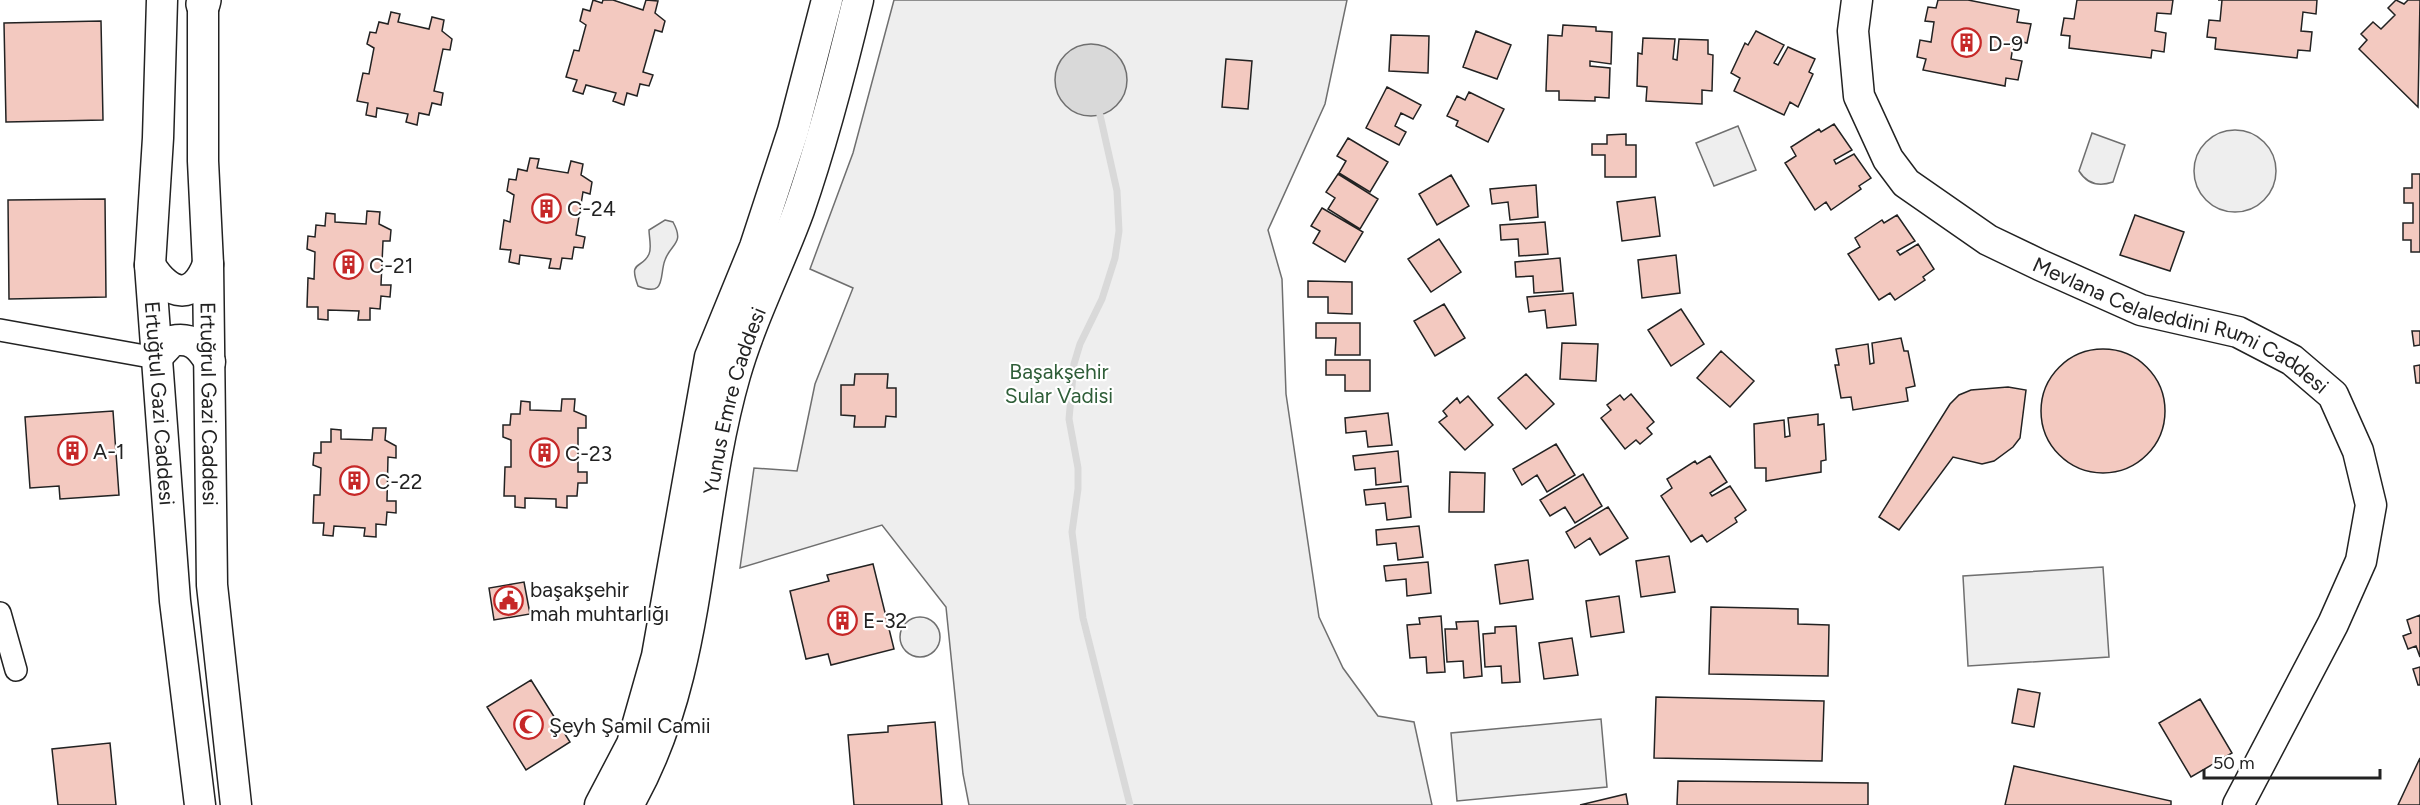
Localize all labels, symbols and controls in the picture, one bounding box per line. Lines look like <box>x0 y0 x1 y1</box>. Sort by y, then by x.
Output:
building icon: D-9 <box>1951 27 1983 59</box>
place label: D-9 <box>1988 31 2023 56</box>
building icon: C-24 <box>530 192 562 224</box>
place label: C-24 <box>567 196 616 221</box>
building icon: C-21 <box>332 249 364 281</box>
street label: Mevlana Celaleddini Rumi Caddesi <box>2029 251 2334 398</box>
place label: C-21 <box>369 253 413 278</box>
street label: Ertuğtul Gazi Caddesi <box>140 300 180 506</box>
street label: Ertuğrul Gazi Caddesi <box>196 302 224 506</box>
street label: Yunus Emre Caddesi <box>698 303 770 496</box>
park label: Başakşehir Sular Vadisi <box>1005 359 1113 408</box>
building icon: A-1 <box>56 435 88 467</box>
building icon: C-23 <box>528 437 560 469</box>
place label: A-1 <box>93 439 125 464</box>
place label: C-23 <box>565 441 612 466</box>
building icon: C-22 <box>338 465 370 497</box>
place label: C-22 <box>375 469 422 494</box>
place label: başakşehir mah muhtarlığı <box>530 577 669 626</box>
public building icon: başakşehir mah muhtarlığı <box>493 585 525 617</box>
building icon: E-32 <box>826 604 858 636</box>
place label: E-32 <box>863 608 907 633</box>
mosque icon: Şeyh Şamil Camii <box>512 709 544 741</box>
place label: Şeyh Şamil Camii <box>549 713 711 738</box>
scale bar <box>2204 742 2380 780</box>
text: 50 m <box>2213 752 2255 774</box>

